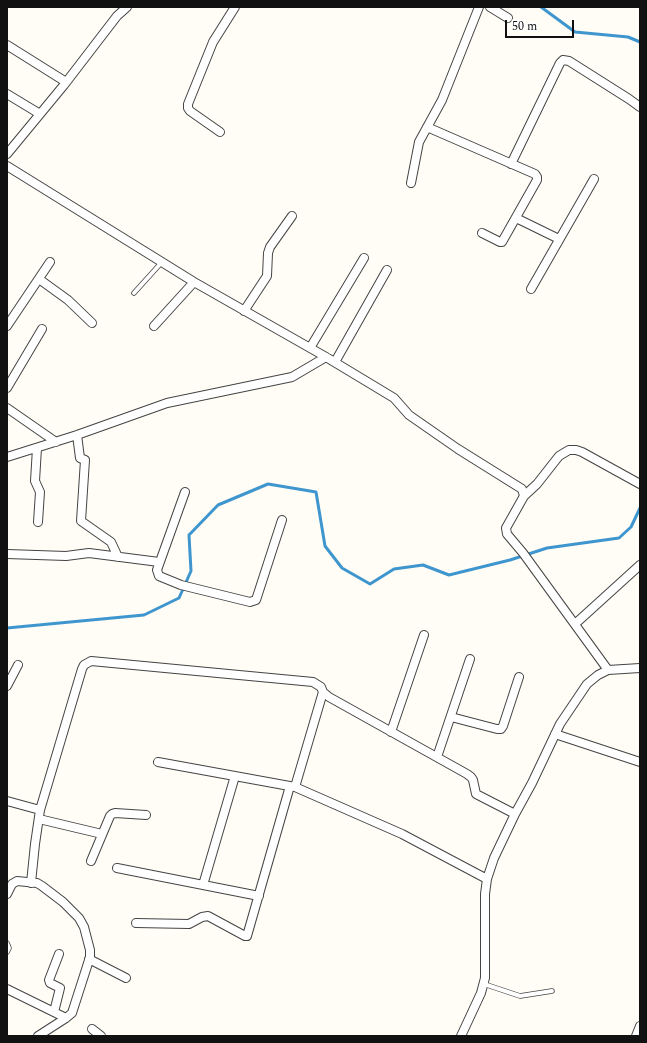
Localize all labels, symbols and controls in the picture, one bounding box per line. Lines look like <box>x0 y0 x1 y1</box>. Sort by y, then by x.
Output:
scale bar <box>507 12 576 38</box>
text: 50 m <box>512 17 537 36</box>

